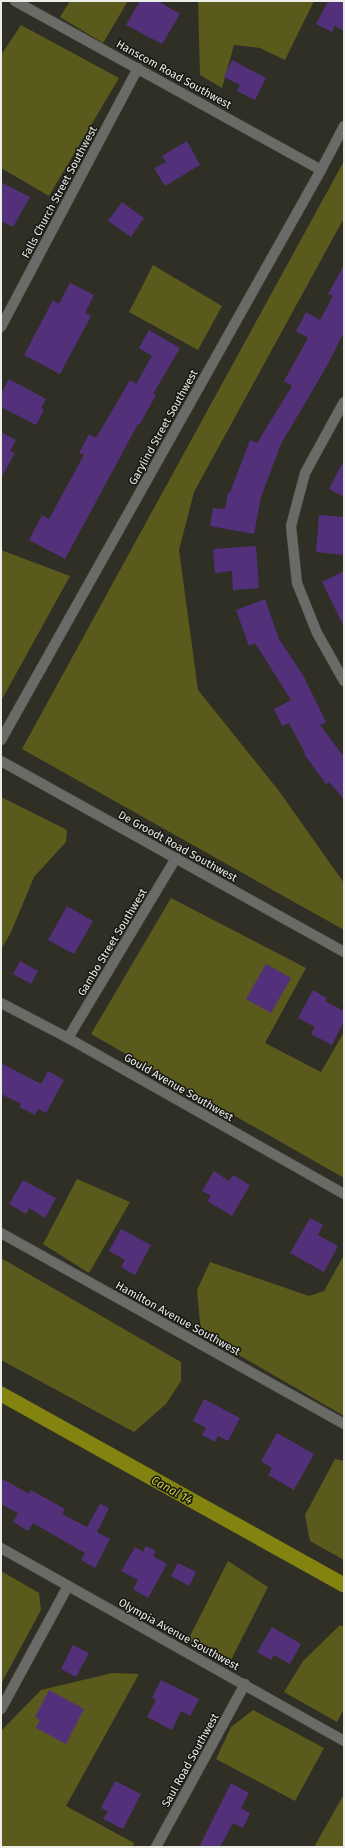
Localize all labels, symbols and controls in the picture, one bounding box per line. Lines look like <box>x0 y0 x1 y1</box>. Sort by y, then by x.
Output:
street label: Hanscom Road Southwest <box>114 37 234 111</box>
street label: Falls Church Street Southwest <box>19 124 100 260</box>
street label: Garylind Street Southwest <box>126 367 201 487</box>
street label: De Groodt Road Southwest <box>116 808 239 885</box>
street label: Gambo Street Southwest <box>75 886 150 998</box>
street label: Gould Avenue Southwest <box>122 1051 236 1124</box>
street label: Hamilton Avenue Southwest <box>113 1279 242 1358</box>
water label: Canal 14 <box>149 1473 195 1507</box>
street label: Olympia Avenue Southwest <box>116 1596 241 1673</box>
street label: Saul Road Southwest <box>159 1711 222 1809</box>

